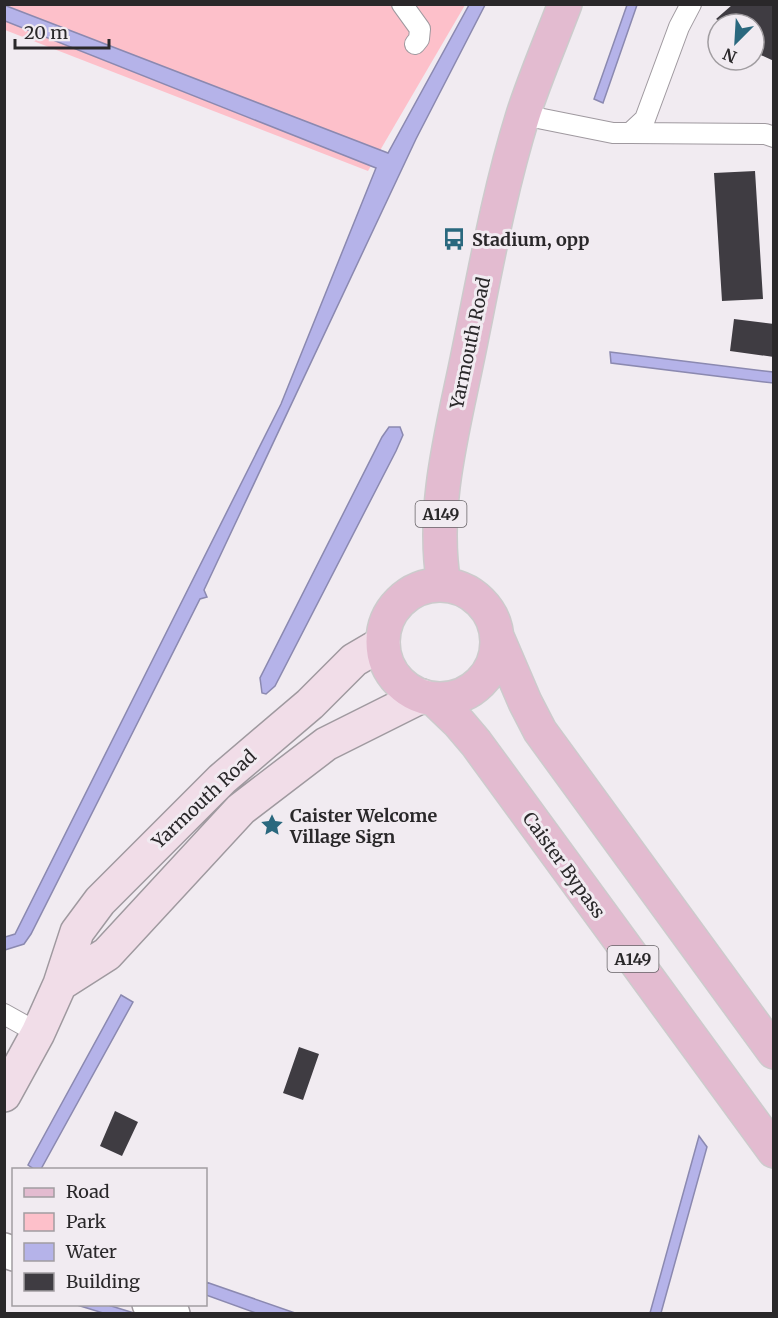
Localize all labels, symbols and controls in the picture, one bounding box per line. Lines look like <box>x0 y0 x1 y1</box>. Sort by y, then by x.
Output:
scale bar <box>15 12 110 50</box>
north arrow <box>706 12 766 72</box>
text: 20 m <box>24 21 68 44</box>
text: N <box>720 44 740 67</box>
bus stop icon: Stadium, opp <box>441 226 467 252</box>
place label: Stadium, opp <box>472 228 589 251</box>
street label: Yarmouth Road <box>445 275 495 412</box>
road number: A149 <box>416 501 466 527</box>
street label: Yarmouth Road <box>146 745 261 854</box>
place label: Caister Welcome Village Sign <box>289 804 437 848</box>
street label: Caister Bypass <box>518 807 610 923</box>
place icon: Caister Welcome Village Sign <box>259 812 285 838</box>
road number: A149 <box>608 946 658 972</box>
legend <box>12 1168 207 1306</box>
text: Road <box>66 1180 110 1203</box>
text: Park <box>66 1210 107 1233</box>
text: Water <box>65 1240 117 1263</box>
text: Building <box>66 1270 140 1293</box>

